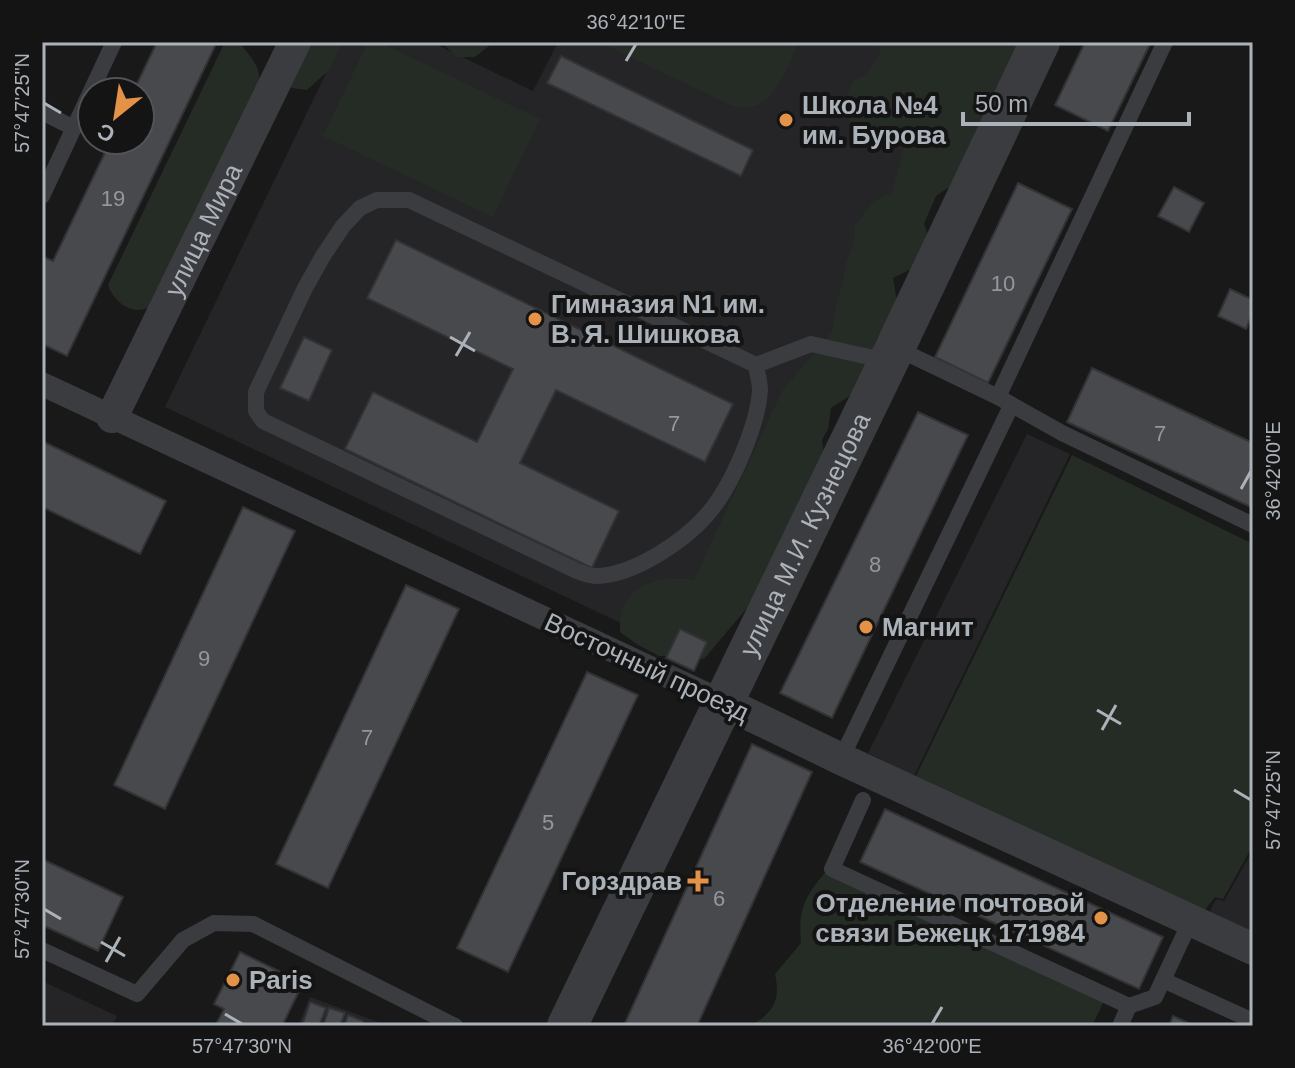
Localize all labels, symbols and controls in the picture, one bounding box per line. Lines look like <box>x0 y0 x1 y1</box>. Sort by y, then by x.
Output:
text: 36°42'10"E <box>587 11 686 33</box>
text: 57°47'25"N <box>11 53 33 153</box>
north arrow <box>76 76 156 156</box>
scale bar <box>963 76 1189 126</box>
place label: Школа №4 им. Бурова <box>802 90 947 150</box>
text: 50 m <box>975 90 1028 117</box>
marker: Школа №4 им. Бурова <box>777 111 795 129</box>
text: С <box>93 118 119 148</box>
street label: улица Мира <box>158 158 248 301</box>
house number: 19 <box>101 186 125 211</box>
house number: 10 <box>991 271 1015 296</box>
place label: Гимназия N1 им. В. Я. Шишкова <box>551 289 765 349</box>
marker: Гимназия N1 им. В. Я. Шишкова <box>526 310 544 328</box>
street label: улица М.И. Кузнецова <box>733 407 877 661</box>
house number: 7 <box>668 411 680 436</box>
house number: 7 <box>1154 421 1166 446</box>
text: 36°42'00"E <box>1262 422 1284 521</box>
house number: 8 <box>869 552 881 577</box>
street label: Восточный проезд <box>540 606 754 728</box>
place label: Магнит <box>882 612 974 642</box>
marker: Магнит <box>857 618 875 636</box>
house number: 9 <box>198 646 210 671</box>
house number: 7 <box>361 725 373 750</box>
text: 57°47'25"N <box>1262 750 1284 850</box>
house number: 5 <box>542 810 554 835</box>
text: 57°47'30"N <box>11 859 33 959</box>
place label: Горздрав <box>561 866 682 896</box>
marker: Горздрав <box>689 872 707 890</box>
house number: 6 <box>713 886 725 911</box>
place label: Отделение почтовой связи Бежецк 171984 <box>815 888 1086 948</box>
marker: Отделение почтовой связи Бежецк 171984 <box>1092 909 1110 927</box>
place label: Paris <box>249 965 313 995</box>
marker: Paris <box>224 971 242 989</box>
text: 57°47'30"N <box>192 1035 292 1057</box>
text: 36°42'00"E <box>883 1035 982 1057</box>

